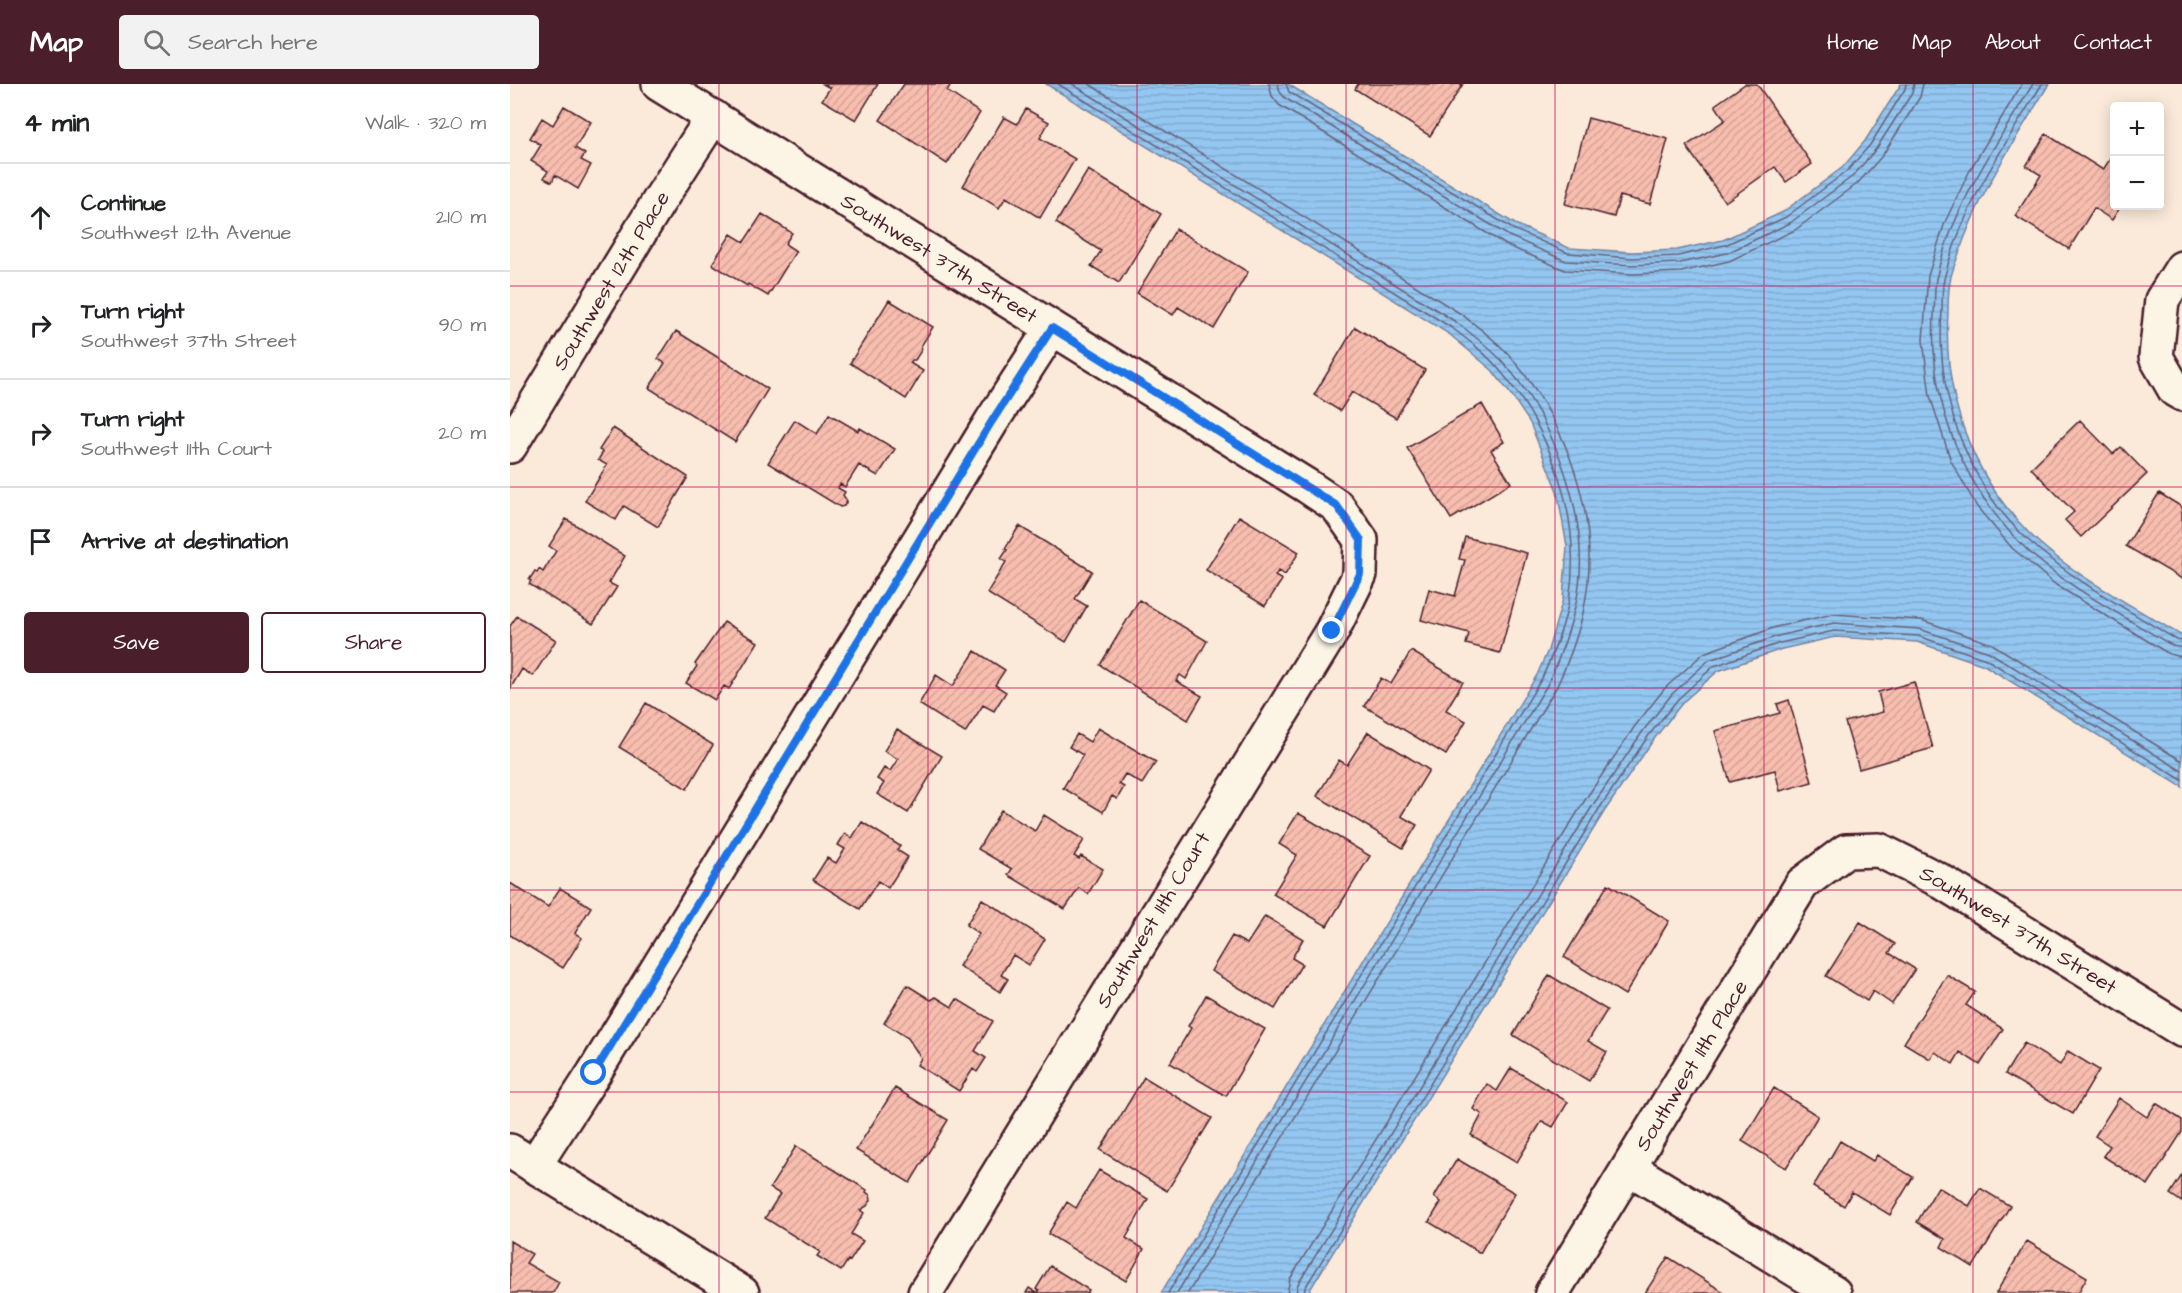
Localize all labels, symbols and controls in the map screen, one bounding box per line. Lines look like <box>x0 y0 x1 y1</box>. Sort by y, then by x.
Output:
search box <box>119 15 539 69</box>
text: Map <box>30 23 83 62</box>
icon: search <box>140 26 173 59</box>
text: Search here <box>188 27 318 58</box>
text: Home <box>1827 28 1879 57</box>
text: Map <box>1912 28 1952 57</box>
text: About <box>1985 28 2041 57</box>
text: Contact <box>2074 28 2152 57</box>
map controls <box>2110 102 2164 210</box>
button: + <box>2110 102 2164 156</box>
text: 4 min <box>24 105 89 141</box>
text: Walk · 320 m <box>365 109 486 137</box>
button: − <box>2110 156 2164 210</box>
street label: Southwest 12th Place <box>545 185 676 375</box>
street label: Southwest 37th Street <box>836 186 1044 330</box>
text: Continue <box>81 188 166 219</box>
icon: ahead <box>24 201 57 234</box>
text: 210 m <box>436 203 486 231</box>
text: Southwest 12th Avenue <box>81 219 291 247</box>
text: Turn right <box>81 296 184 327</box>
icon: right <box>24 309 57 342</box>
text: 90 m <box>438 311 486 339</box>
text: Southwest 37th Street <box>81 327 297 355</box>
text: Turn right <box>81 404 184 435</box>
icon: right <box>24 417 57 450</box>
text: 20 m <box>438 419 486 447</box>
text: Southwest 11th Court <box>81 435 272 463</box>
icon: arrive <box>24 525 57 558</box>
text: Arrive at destination <box>81 526 288 557</box>
button: Save <box>24 612 249 673</box>
button: Share <box>261 612 486 673</box>
route end <box>1318 617 1344 643</box>
street label: Southwest 11th Court <box>1089 826 1217 1013</box>
street label: Southwest 37th Street <box>1915 858 2123 1001</box>
street label: Southwest 11th Place <box>1628 974 1755 1156</box>
route start <box>580 1059 606 1085</box>

